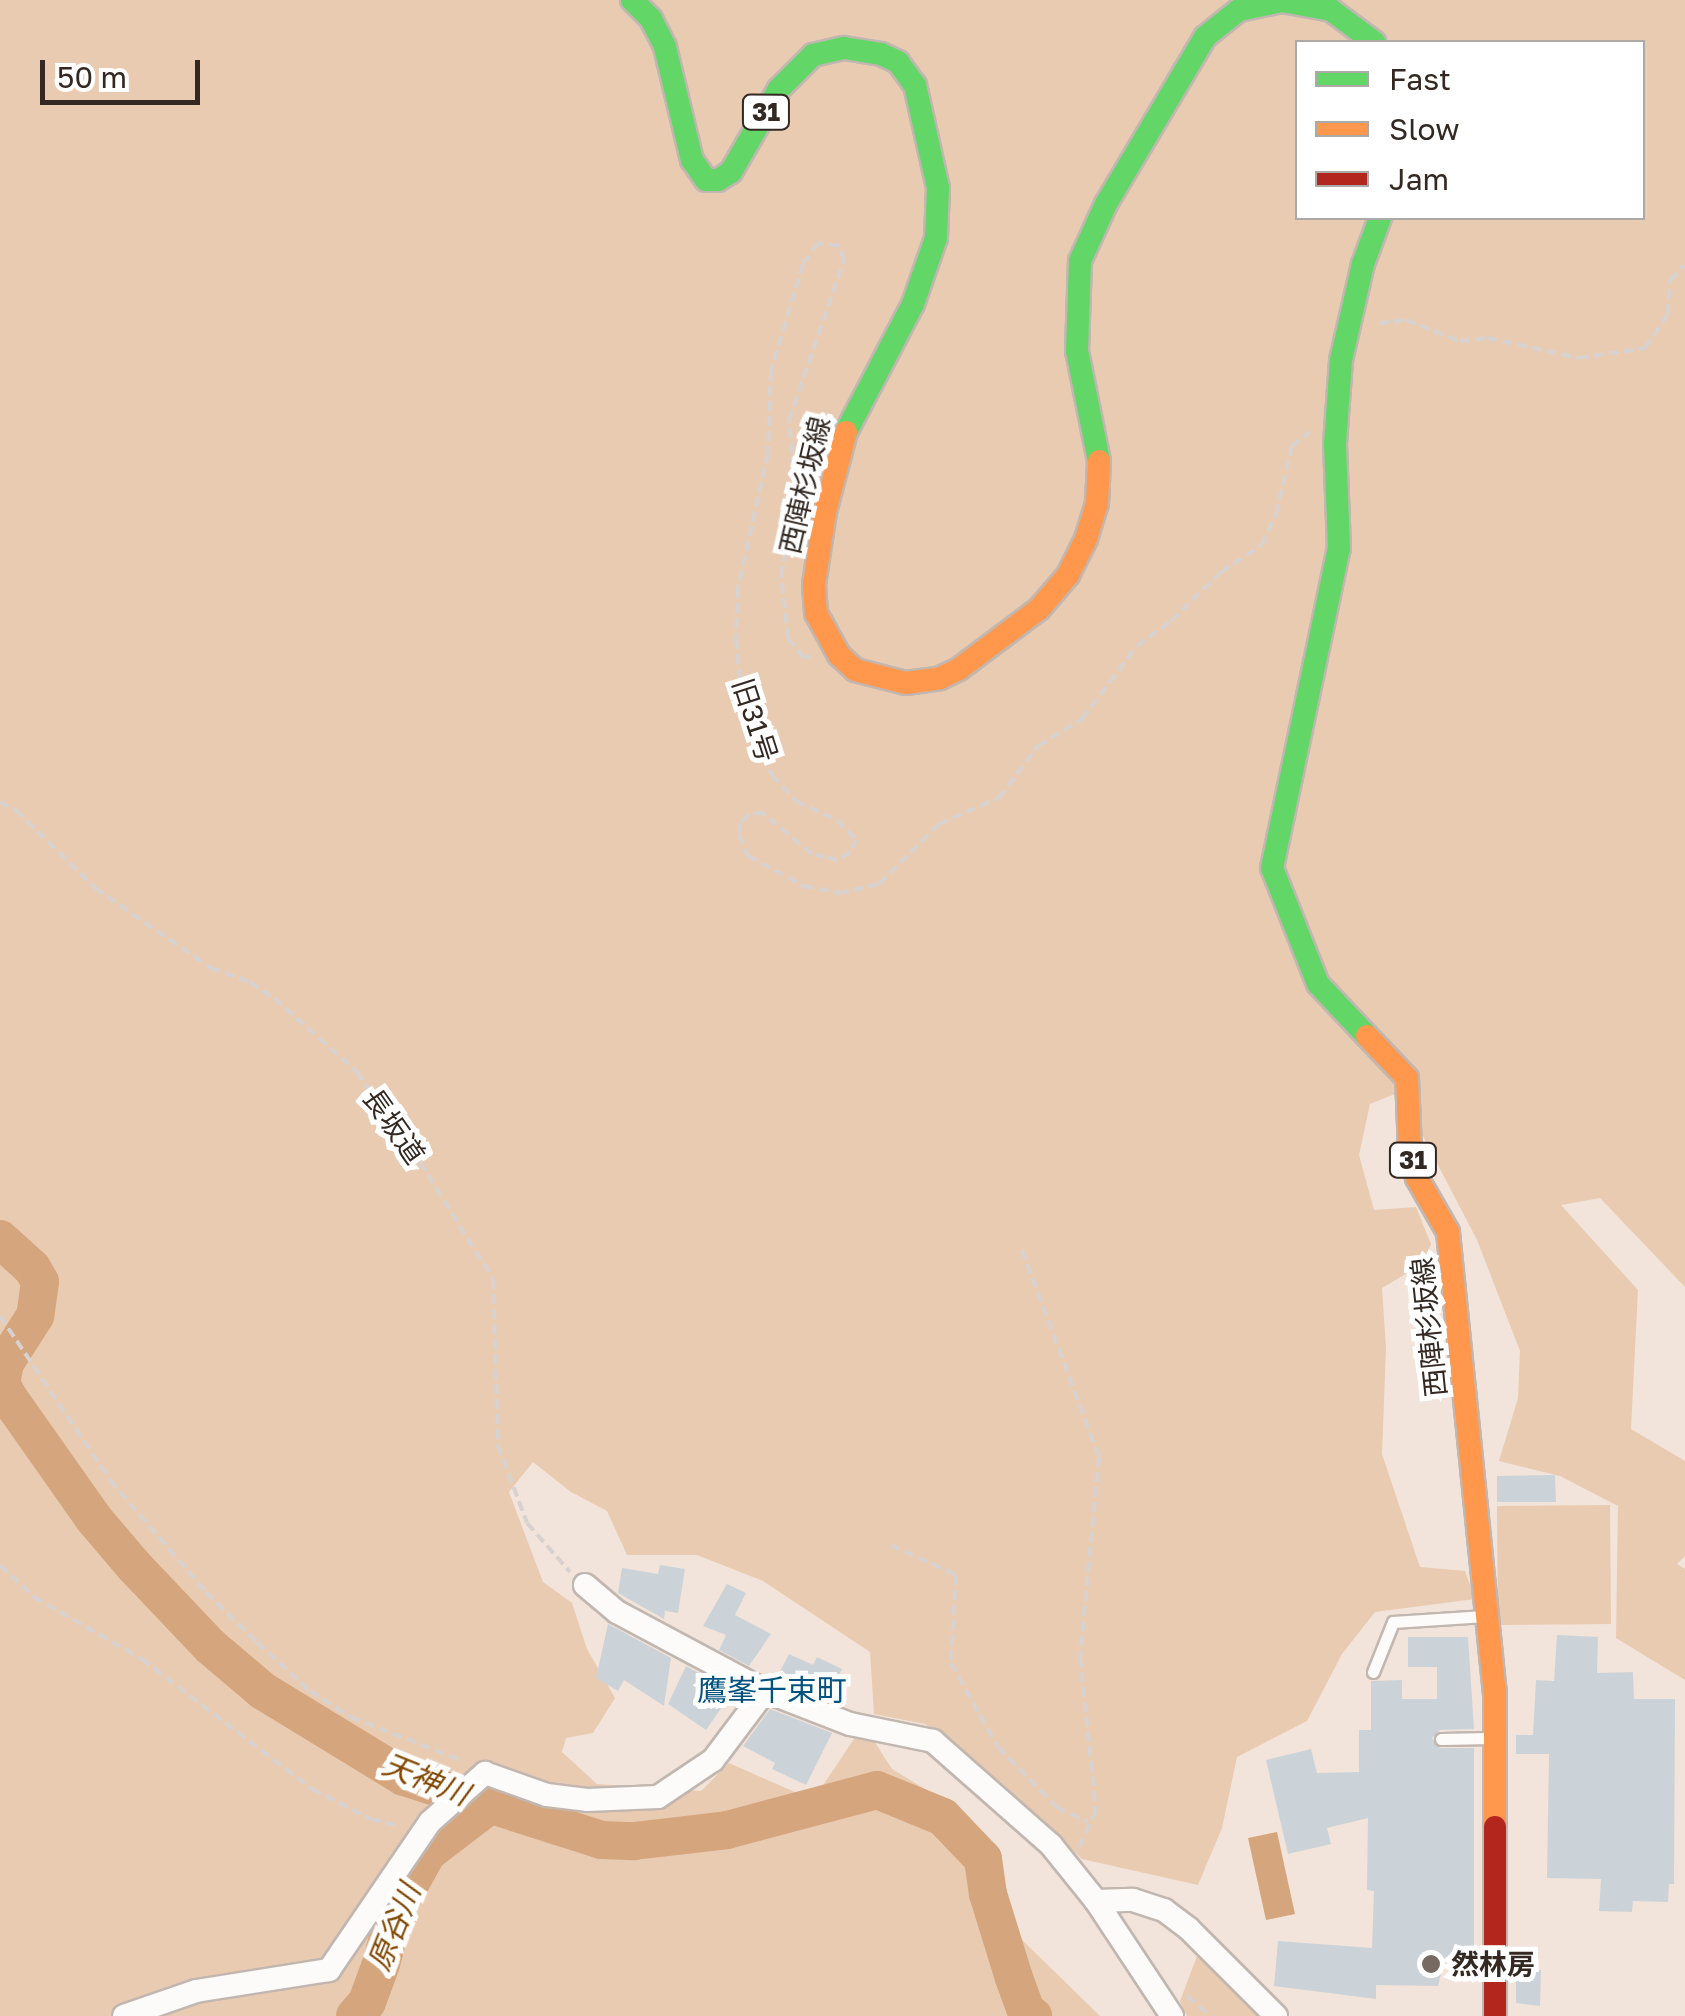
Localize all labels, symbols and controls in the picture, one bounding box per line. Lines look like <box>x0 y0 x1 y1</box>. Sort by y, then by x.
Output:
scale bar <box>45 40 205 102</box>
legend <box>1295 40 1645 220</box>
text: 50 m <box>57 59 127 95</box>
text: Fast <box>1389 61 1451 97</box>
road number: 31 <box>741 92 791 132</box>
text: Slow <box>1389 111 1460 147</box>
text: Jam <box>1389 161 1449 197</box>
street label: 西陣杉坂線 <box>773 413 837 557</box>
street label: 旧31号 <box>726 674 784 766</box>
street label: 長坂道 <box>356 1082 432 1170</box>
road number: 31 <box>1388 1140 1438 1180</box>
street label: 西陣杉坂線 <box>1405 1256 1453 1398</box>
district label: 鷹峯千束町 <box>697 1672 847 1708</box>
water label: 天神川 <box>378 1745 474 1813</box>
water label: 原谷川 <box>360 1879 428 1975</box>
place label: 然林房 <box>1451 1947 1535 1981</box>
marker: 然林房 <box>1420 1953 1442 1975</box>

